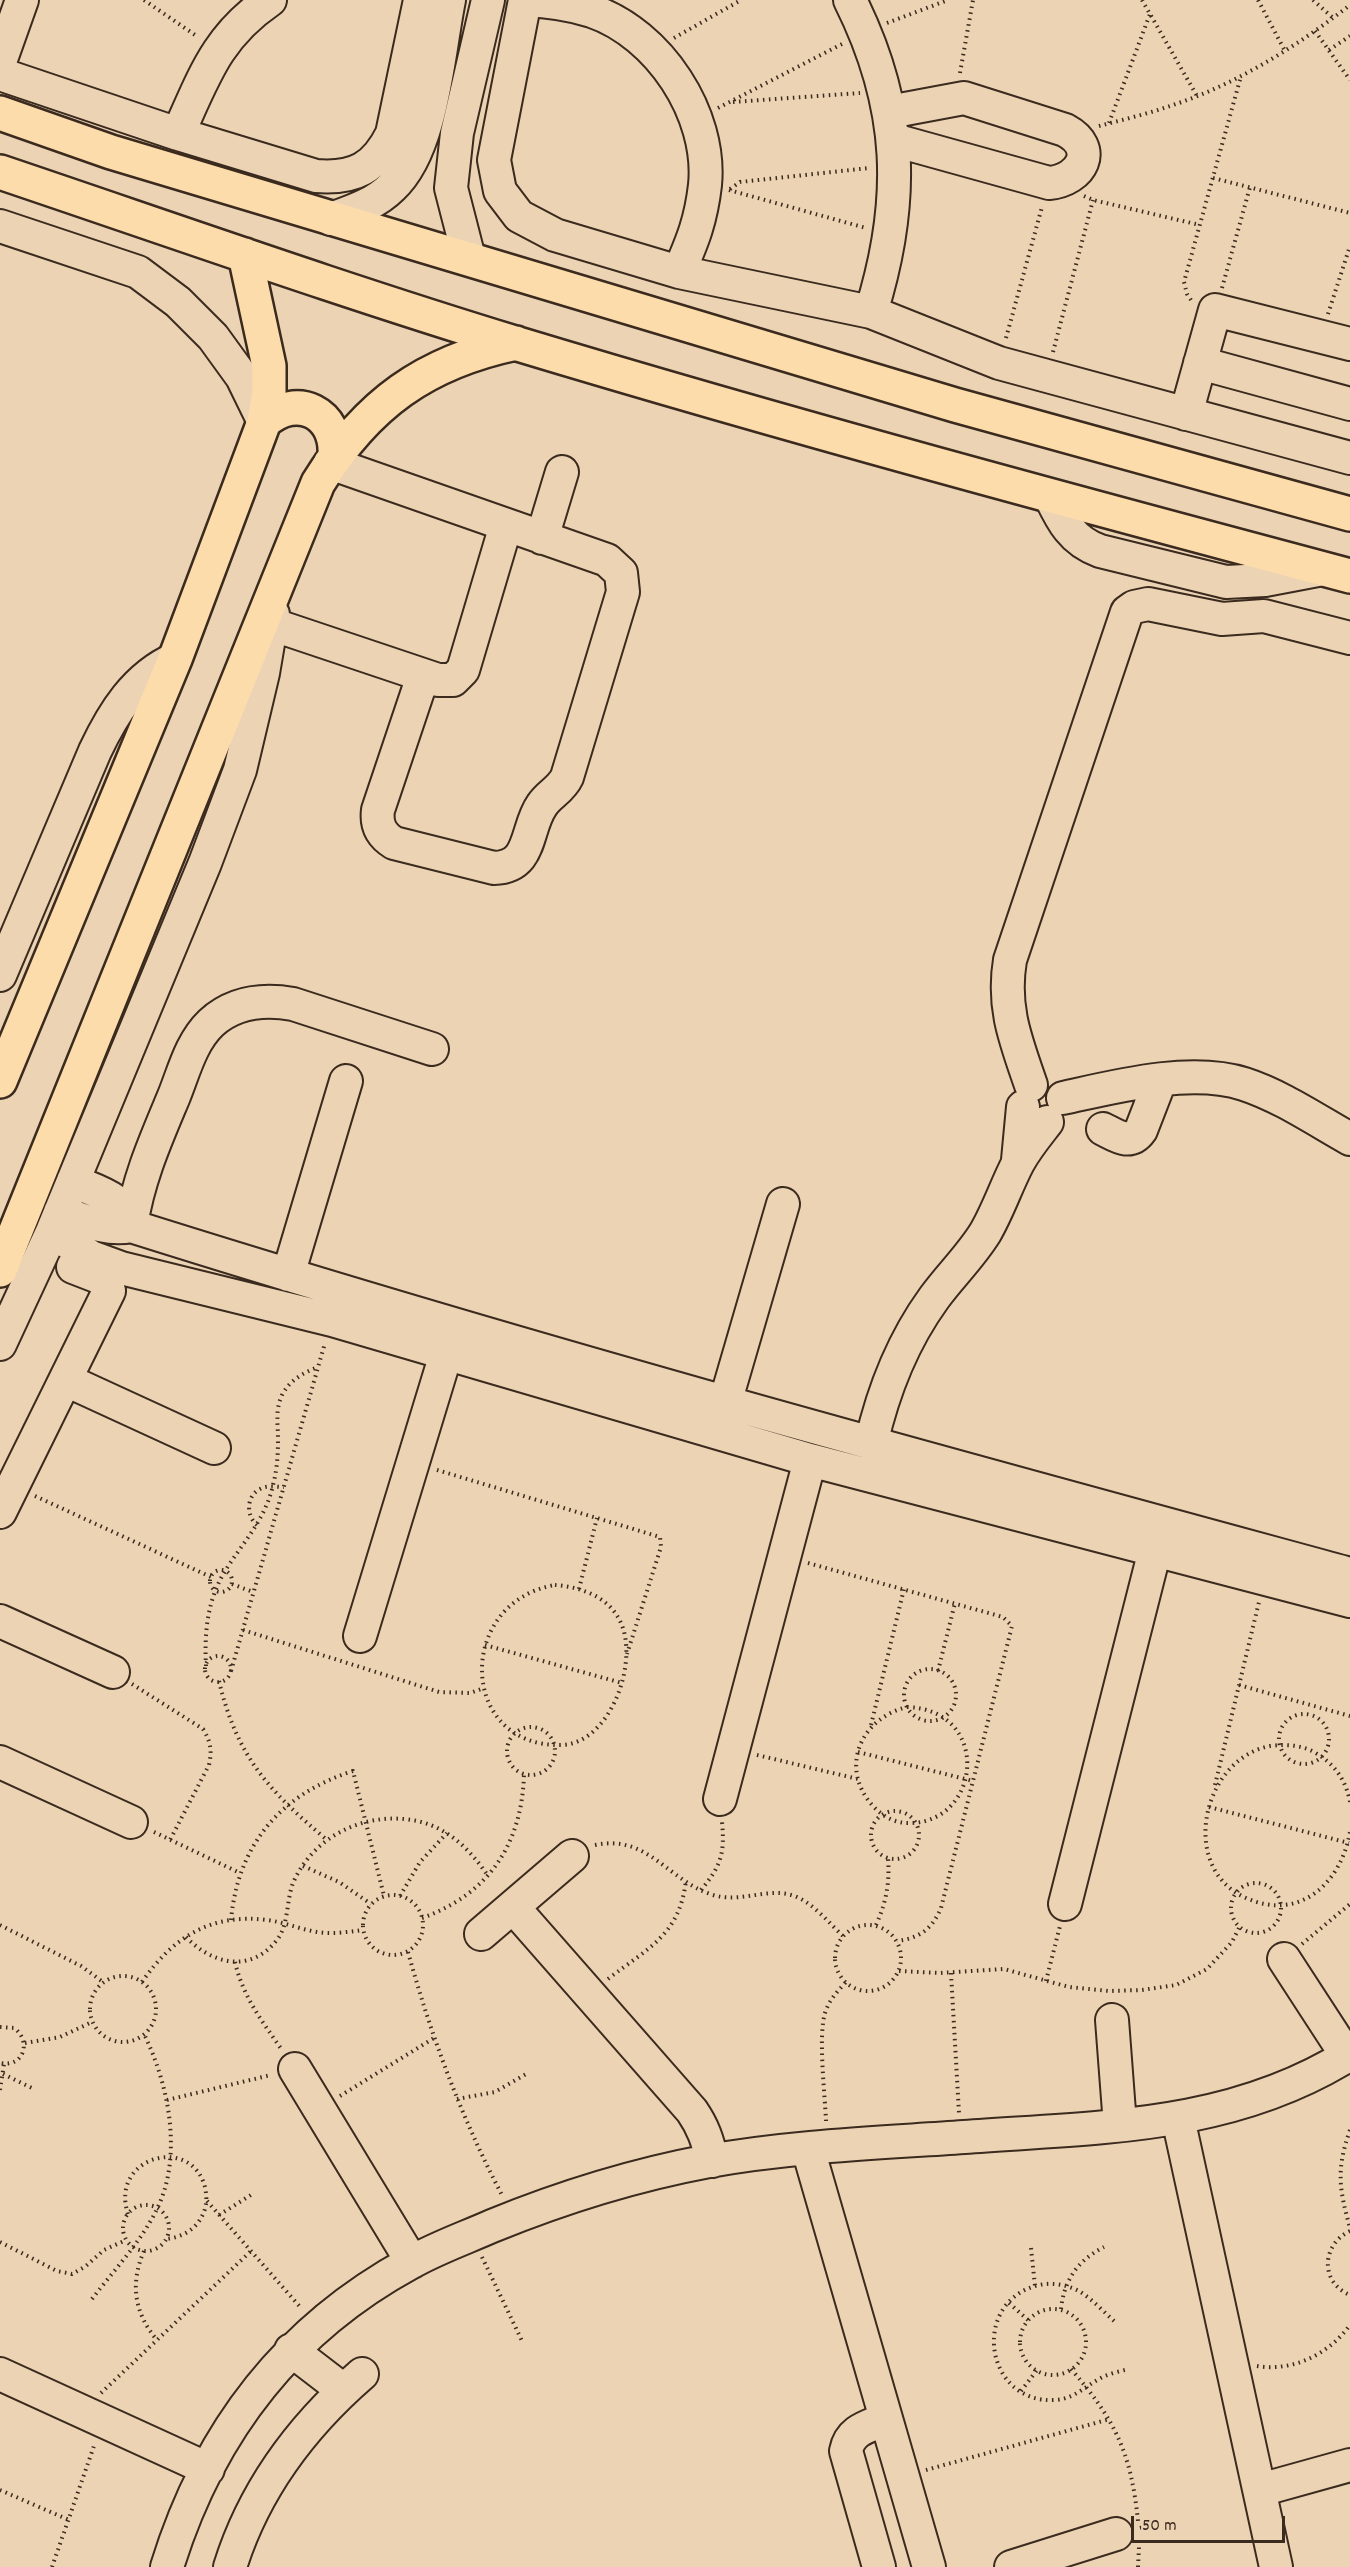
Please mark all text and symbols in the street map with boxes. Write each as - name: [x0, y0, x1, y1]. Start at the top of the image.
- scale bar: [1134, 2504, 1288, 2542]
- text: 50 m: [1142, 2514, 1177, 2539]

